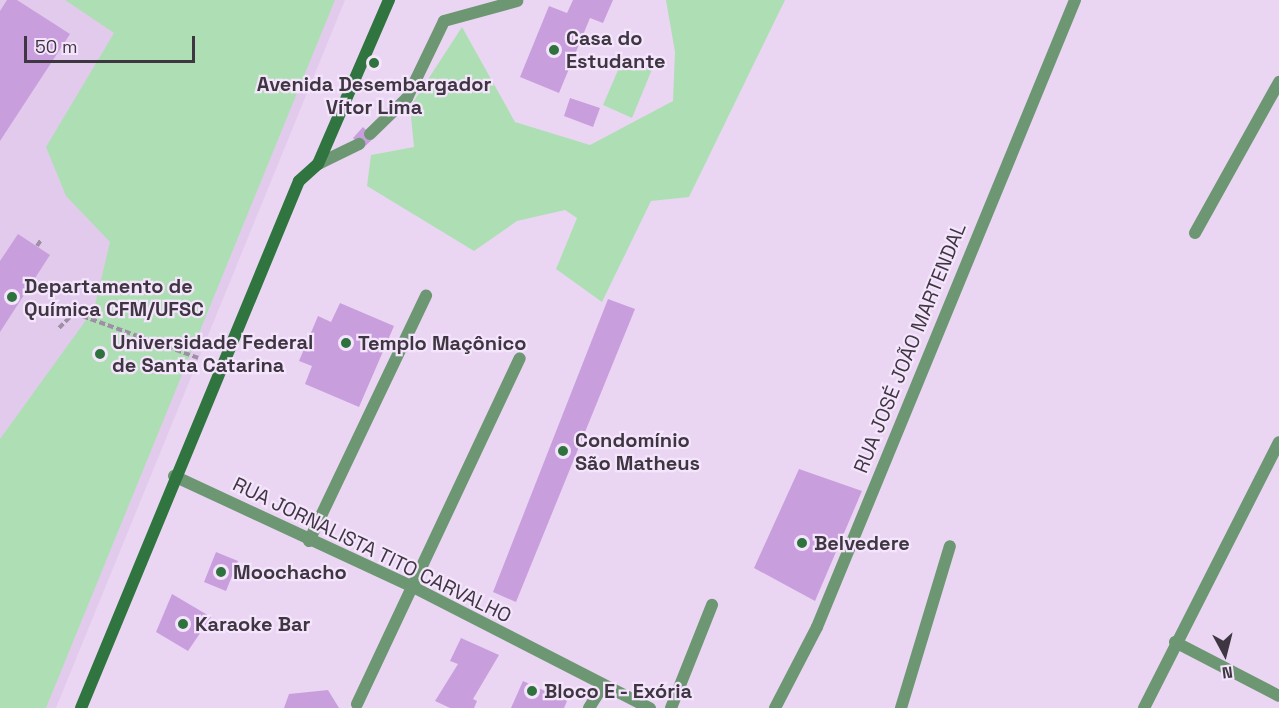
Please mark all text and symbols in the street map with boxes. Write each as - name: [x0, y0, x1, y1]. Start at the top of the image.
- scale bar: [27, 24, 198, 62]
- place label: Casa do Estudante: [566, 27, 665, 74]
- text: 50 m: [35, 35, 77, 58]
- marker: Casa do Estudante: [547, 43, 561, 57]
- marker: Avenida Desembargador Vítor Lima: [367, 56, 381, 70]
- place label: Avenida Desembargador Vítor Lima: [257, 72, 491, 119]
- street label: RUA JOSÉ JOÃO MARTENDAL: [849, 219, 971, 477]
- place label: Departamento de Química CFM/UFSC: [24, 274, 204, 321]
- marker: Departamento de Química CFM/UFSC: [5, 290, 19, 304]
- place label: Universidade Federal de Santa Catarina: [112, 330, 313, 377]
- place label: Templo Maçônico: [358, 331, 526, 355]
- marker: Templo Maçônico: [339, 336, 353, 350]
- marker: Universidade Federal de Santa Catarina: [93, 347, 107, 361]
- place label: Condomínio São Matheus: [575, 428, 700, 475]
- marker: Condomínio São Matheus: [556, 444, 570, 458]
- street label: RUA JORNALISTA TITO CARVALHO: [228, 472, 516, 628]
- place label: Belvedere: [814, 531, 910, 555]
- marker: Belvedere: [795, 536, 809, 550]
- place label: Moochacho: [233, 560, 347, 584]
- marker: Moochacho: [214, 565, 228, 579]
- place label: Karaoke Bar: [195, 612, 310, 636]
- marker: Karaoke Bar: [176, 617, 190, 631]
- north arrow: [1195, 624, 1255, 684]
- text: N: [1221, 661, 1234, 683]
- place label: Bloco E - Exória: [544, 679, 693, 703]
- marker: Bloco E - Exória: [525, 684, 539, 698]

